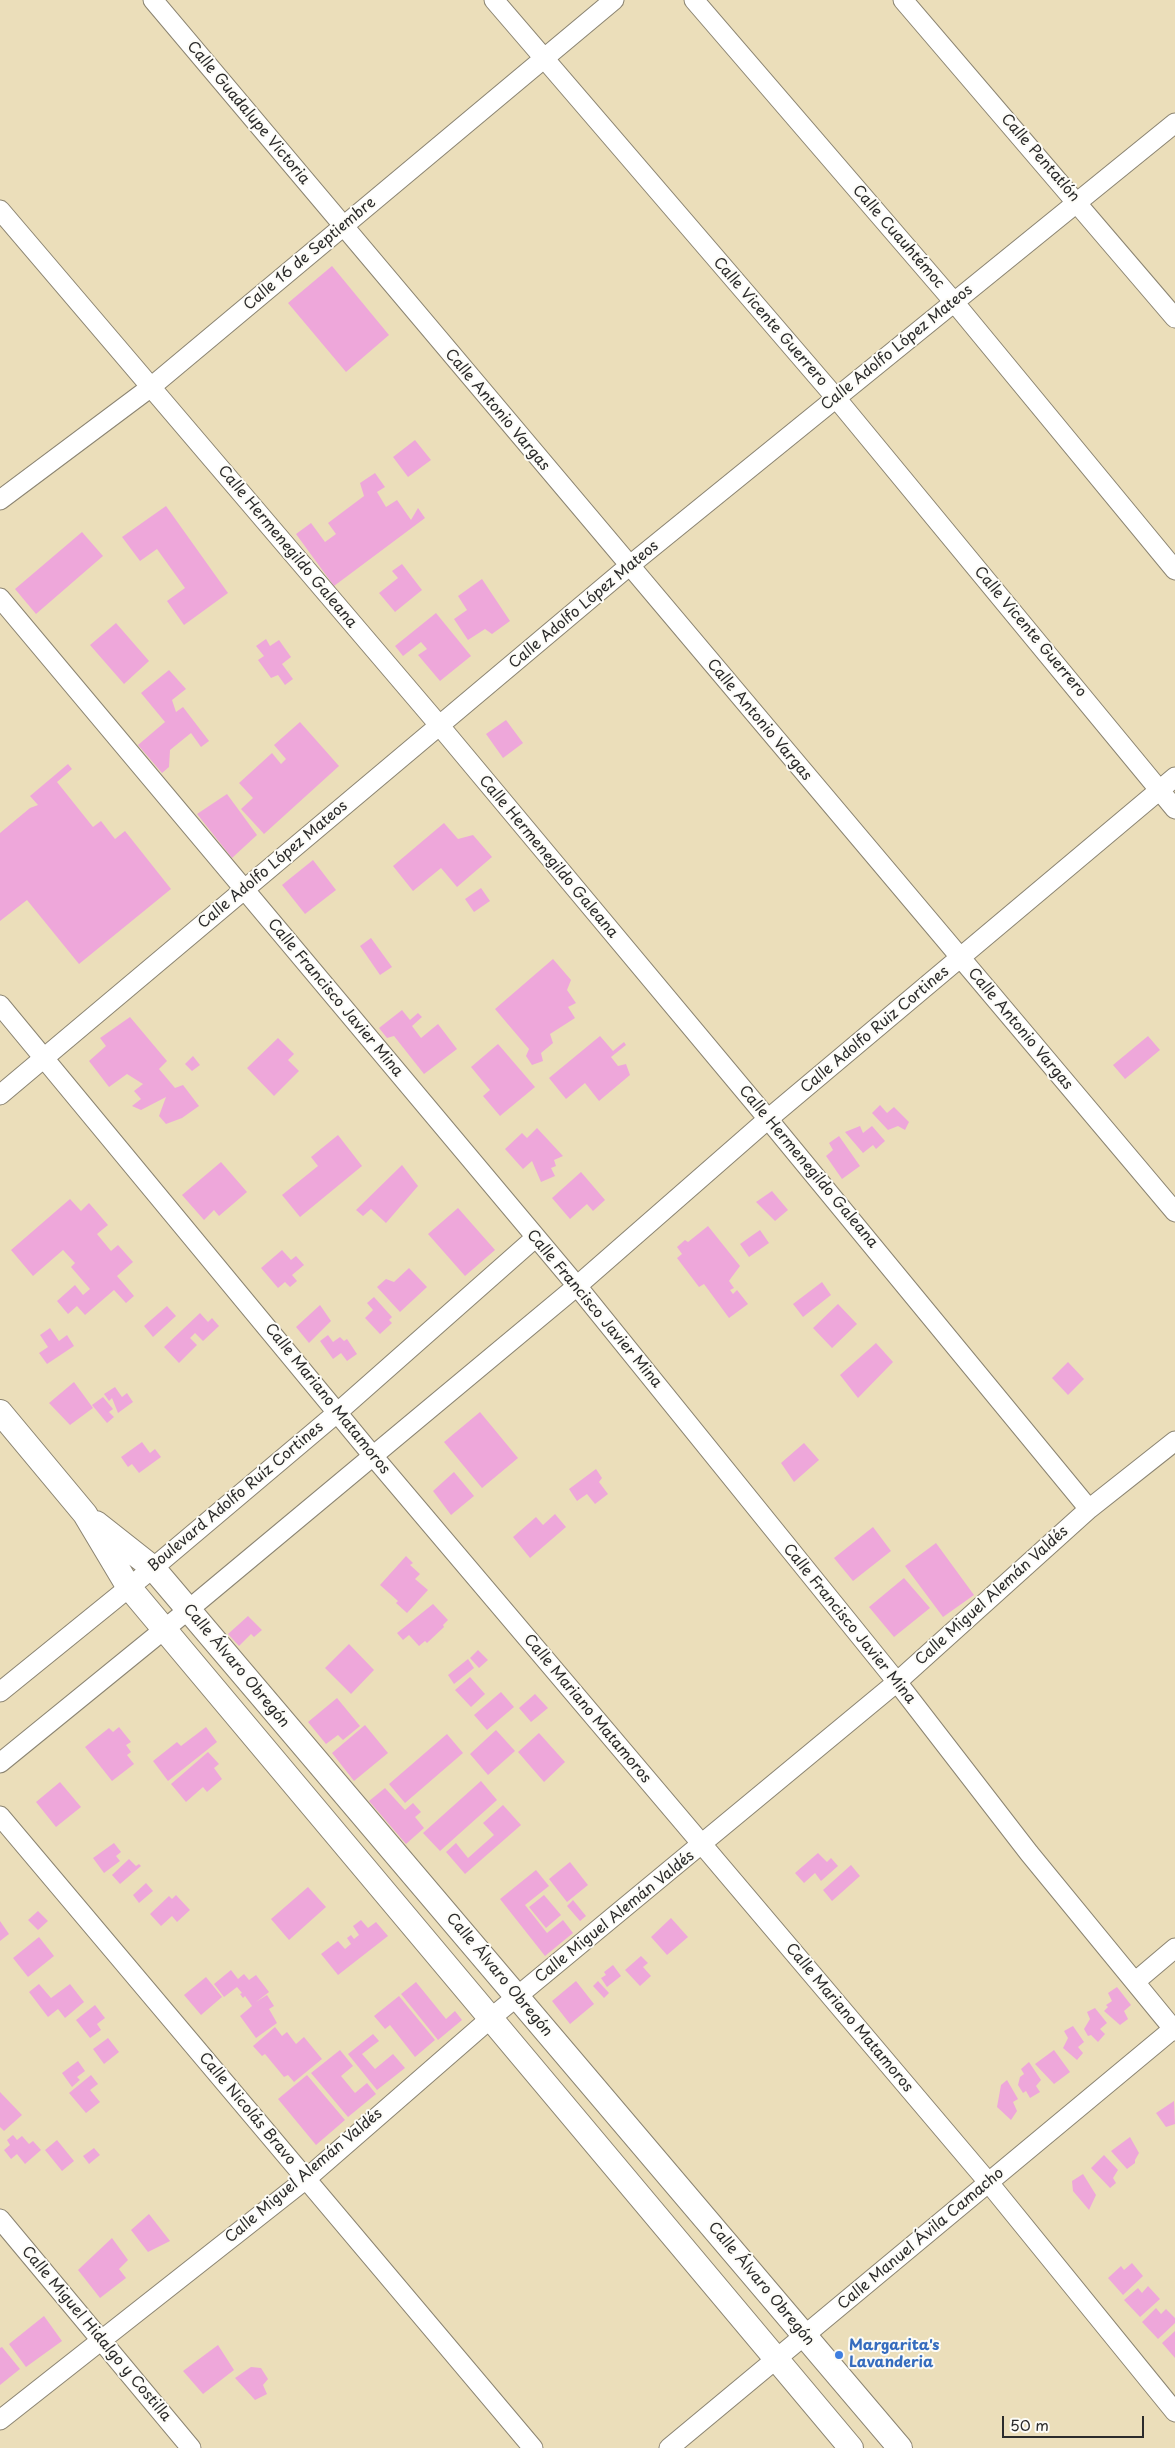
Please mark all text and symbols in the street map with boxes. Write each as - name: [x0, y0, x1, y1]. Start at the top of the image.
- street label: Calle Guadalupe Victoria: [183, 38, 313, 188]
- street label: Calle Pentatlón: [997, 110, 1083, 206]
- street label: Calle Cuauhtémoc: [848, 182, 948, 292]
- street label: Calle 16 de Septiembre: [240, 194, 380, 314]
- street label: Calle Vicente Guerrero: [709, 254, 831, 390]
- street label: Calle Adolfo López Mateos: [818, 281, 976, 415]
- street label: Calle Antonio Vargas: [441, 345, 553, 475]
- street label: Calle Hermenegildo Galeana: [214, 462, 360, 632]
- street label: Calle Adolfo López Mateos: [506, 537, 662, 673]
- street label: Calle Vicente Guerrero: [970, 563, 1090, 701]
- street label: Calle Antonio Vargas: [703, 655, 815, 785]
- street label: Calle Hermenegildo Galeana: [475, 772, 621, 942]
- street label: Calle Adolfo López Mateos: [195, 797, 351, 933]
- street label: Calle Francisco Javier Mina: [264, 915, 406, 1081]
- street label: Calle Adolfo Ruiz Cortines: [797, 963, 953, 1097]
- street label: Calle Antonio Vargas: [964, 964, 1076, 1094]
- street label: Calle Hermenegildo Galeana: [735, 1082, 881, 1252]
- street label: Calle Francisco Javier Mina: [523, 1226, 665, 1392]
- street label: Calle Mariano Matamoros: [261, 1320, 393, 1478]
- street label: Boulevard Adolfo Ruíz Cortines: [145, 1418, 327, 1576]
- street label: Calle Miguel Alemán Valdés: [912, 1523, 1072, 1669]
- street label: Calle Francisco Javier Mina: [779, 1540, 919, 1708]
- street label: Calle Álvaro Obregón: [179, 1601, 293, 1731]
- street label: Calle Mariano Matamoros: [519, 1631, 655, 1787]
- street label: Calle Miguel Alemán Valdés: [532, 1847, 698, 1987]
- street label: Calle Álvaro Obregón: [442, 1910, 556, 2040]
- street label: Calle Mariano Matamoros: [781, 1940, 917, 2096]
- street label: Calle Nicolás Bravo: [195, 2049, 299, 2169]
- street label: Calle Miguel Alemán Valdés: [222, 2105, 386, 2247]
- street label: Calle Manuel Ávila Camacho: [834, 2164, 1008, 2314]
- street label: Calle Álvaro Obregón: [704, 2219, 818, 2349]
- street label: Calle Miguel Hidalgo y Costilla: [17, 2243, 175, 2425]
- place label: Margarita's Lavanderia: [849, 2337, 940, 2372]
- marker: Margarita's Lavanderia: [833, 2349, 845, 2361]
- scale bar: [1005, 2406, 1148, 2438]
- text: 50 m: [1010, 2413, 1049, 2436]

